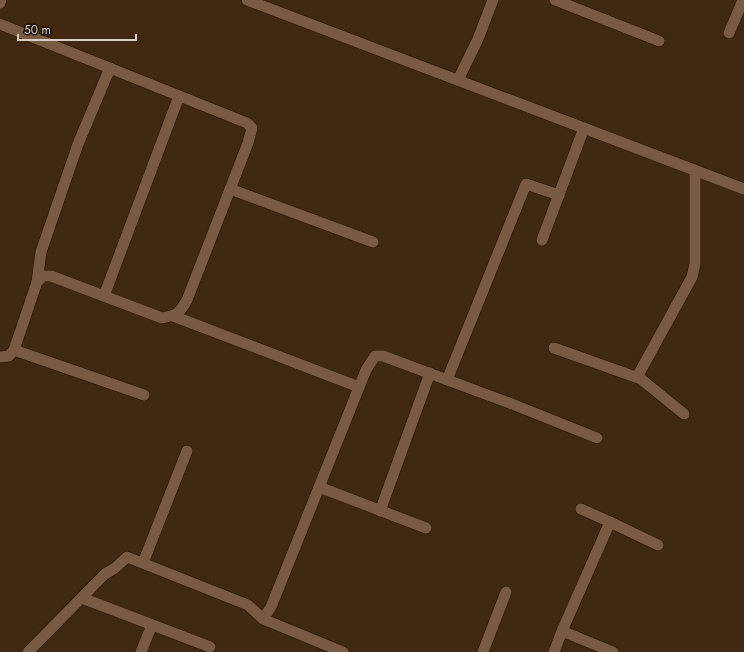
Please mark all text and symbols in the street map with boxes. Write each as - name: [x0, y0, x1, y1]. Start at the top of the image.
- scale bar: [18, 16, 136, 42]
- text: 50 m: [24, 21, 51, 39]

